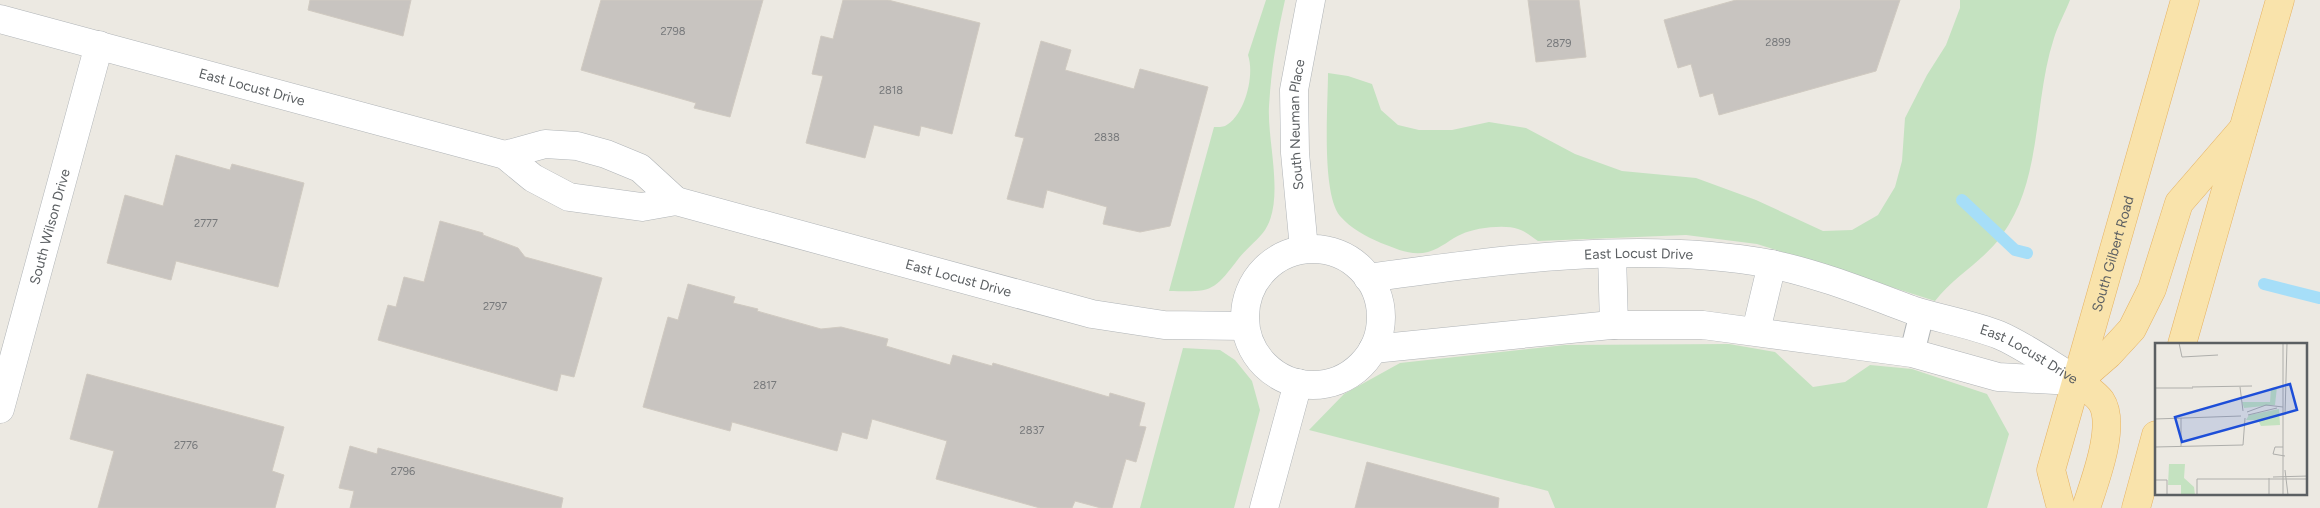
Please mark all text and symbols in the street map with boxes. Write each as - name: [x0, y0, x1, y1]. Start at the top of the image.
- house number: 2798: [660, 25, 686, 38]
- house number: 2899: [1765, 36, 1791, 49]
- house number: 2879: [1546, 37, 1572, 50]
- street label: South Neuman Place: [1286, 57, 1309, 191]
- street label: East Locust Drive: [197, 65, 307, 110]
- house number: 2818: [879, 84, 903, 97]
- house number: 2838: [1094, 131, 1120, 144]
- street label: South Wilson Drive: [26, 167, 74, 287]
- street label: South Gilbert Road: [2089, 194, 2138, 314]
- house number: 2777: [194, 217, 218, 230]
- street label: East Locust Drive: [1584, 245, 1694, 264]
- street label: East Locust Drive: [904, 256, 1014, 301]
- house number: 2797: [483, 300, 507, 313]
- street label: East Locust Drive: [1978, 321, 2081, 388]
- inset map: [2155, 343, 2308, 496]
- house number: 2817: [753, 379, 777, 392]
- house number: 2837: [1020, 424, 1044, 437]
- house number: 2776: [174, 439, 198, 452]
- house number: 2796: [391, 465, 415, 478]

